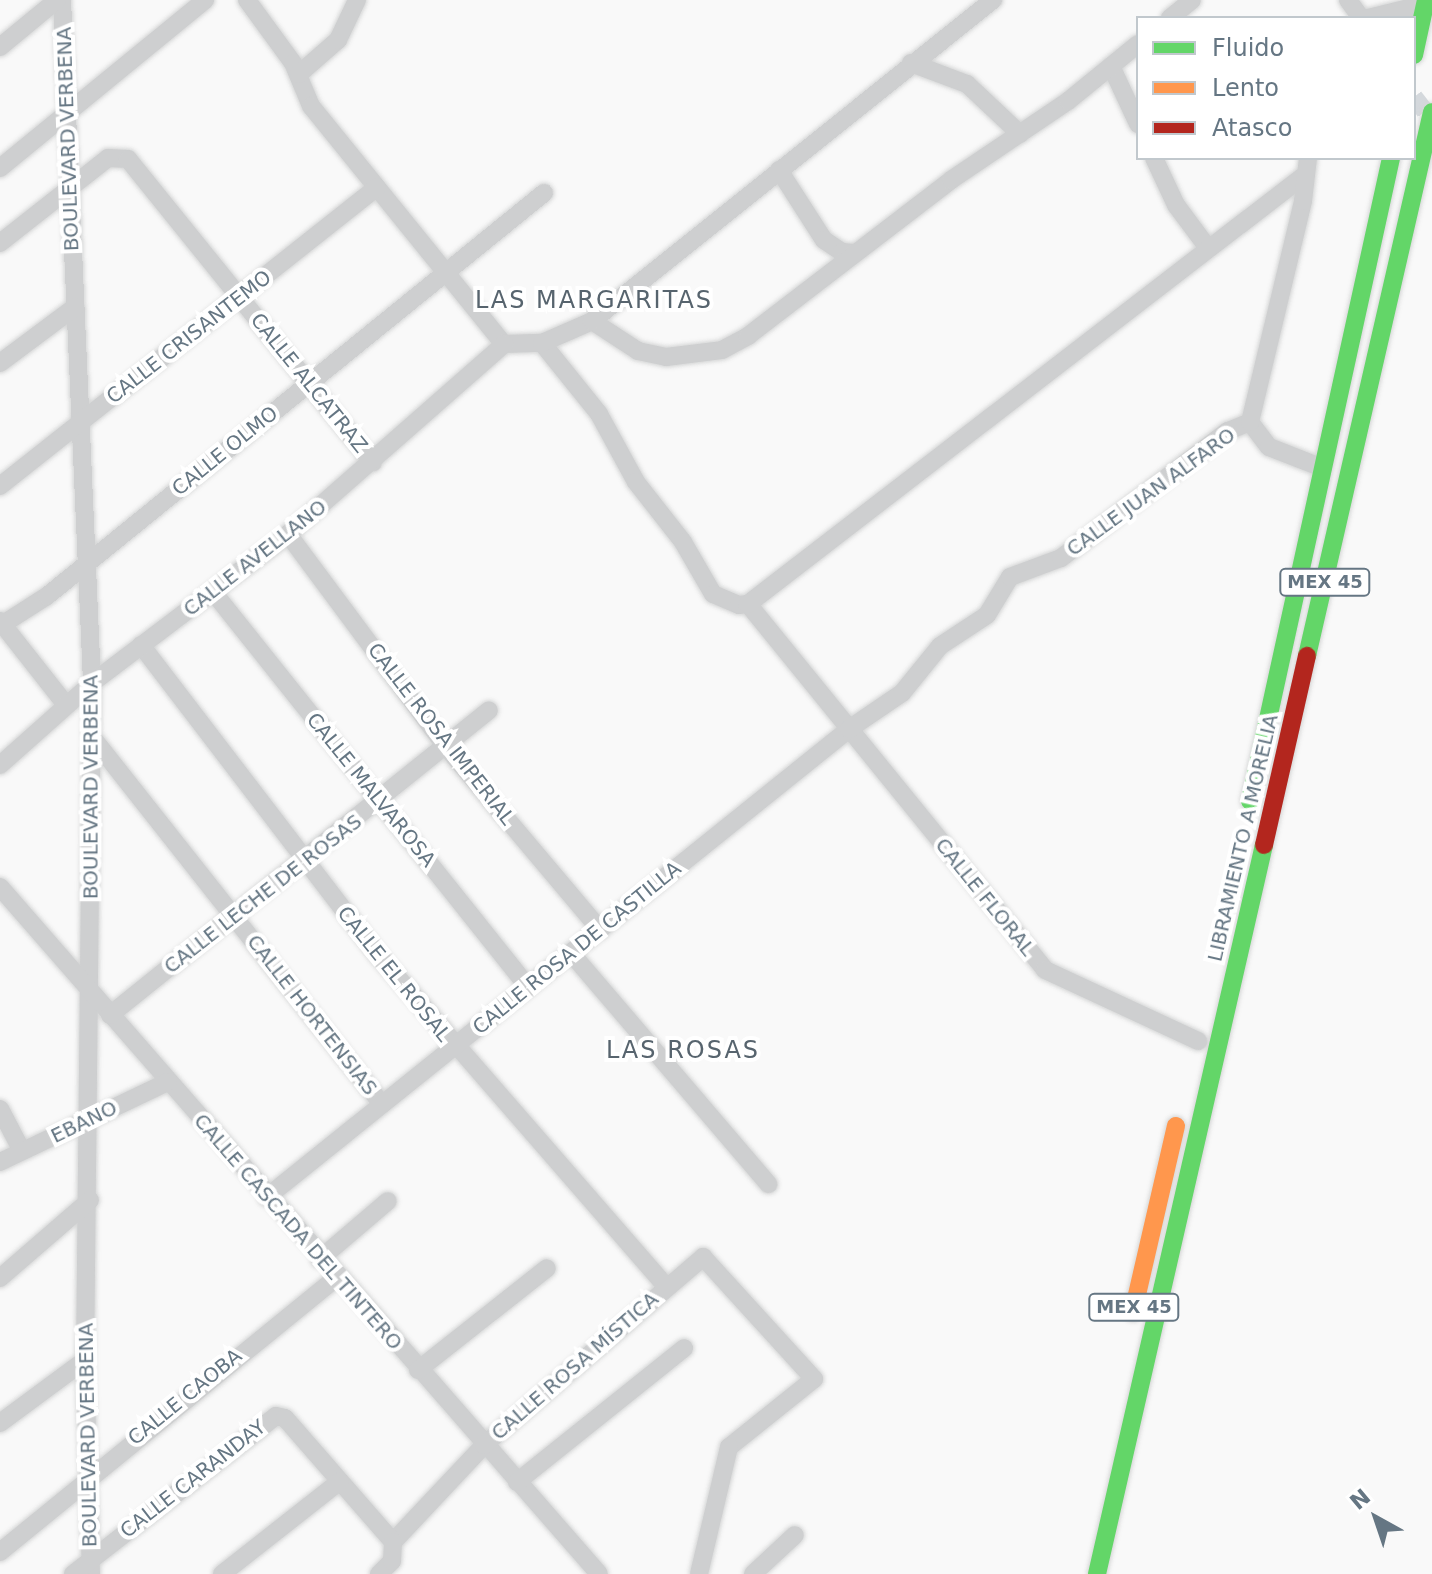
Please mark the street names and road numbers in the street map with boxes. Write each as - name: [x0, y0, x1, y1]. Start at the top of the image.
- street label: BOULEVARD VERBENA: [52, 26, 84, 252]
- street label: CALLE CRISANTEMO: [102, 265, 276, 409]
- street label: CALLE ALCATRAZ: [245, 308, 373, 458]
- street label: CALLE OLMO: [167, 401, 283, 501]
- street label: CALLE JUAN ALFARO: [1062, 423, 1240, 561]
- street label: CALLE AVELLANO: [179, 495, 331, 621]
- road number: MEX 45: [1279, 568, 1371, 596]
- street label: CALLE ROSA IMPERIAL: [363, 638, 519, 830]
- street label: BOULEVARD VERBENA: [79, 675, 103, 899]
- street label: CALLE MALVAROSA: [301, 708, 441, 872]
- street label: LIBRAMIENTO A MORELIA: [1203, 712, 1283, 964]
- street label: CALLE LECHE DE ROSAS: [159, 809, 367, 979]
- street label: CALLE FLORAL: [930, 833, 1040, 961]
- street label: CALLE ROSA DE CASTILLA: [468, 857, 686, 1039]
- street label: CALLE EL ROSAL: [332, 902, 456, 1046]
- street label: CALLE HORTENSIAS: [242, 930, 382, 1100]
- street label: EBANO: [47, 1096, 121, 1148]
- street label: CALLE CASCADA DEL TINTERO: [189, 1109, 407, 1355]
- street label: CALLE ROSA MÍSTICA: [487, 1287, 663, 1445]
- road number: MEX 45: [1088, 1293, 1180, 1321]
- street label: BOULEVARD VERBENA: [74, 1323, 102, 1547]
- street label: CALLE CAOBA: [123, 1344, 247, 1450]
- street label: CALLE CARANDAY: [116, 1415, 270, 1543]

